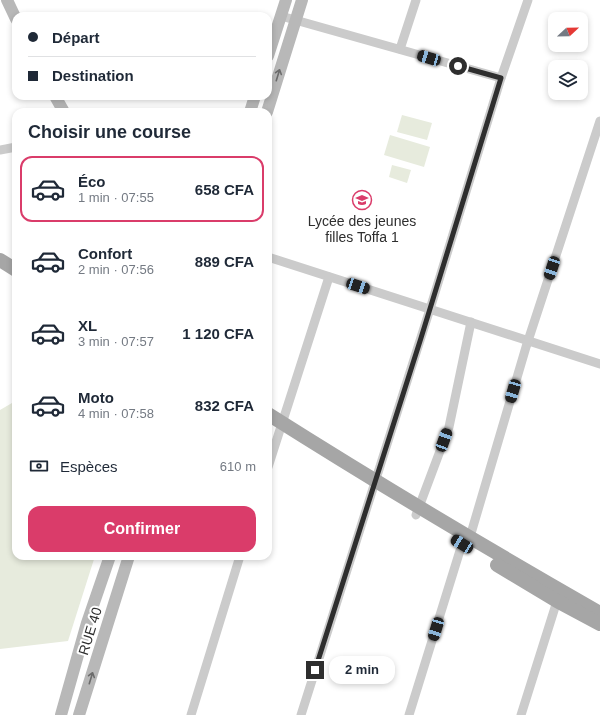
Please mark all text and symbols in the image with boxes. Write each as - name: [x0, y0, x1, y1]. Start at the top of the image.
- north arrow: [548, 12, 588, 52]
- map controls: [548, 12, 588, 100]
- text: Départ: [52, 29, 100, 46]
- car: [416, 49, 442, 67]
- route start: [449, 57, 467, 75]
- button: layers: [548, 60, 588, 100]
- text: Destination: [52, 67, 134, 84]
- one-way arrow: [275, 69, 283, 81]
- text: Choisir une course: [28, 122, 191, 142]
- icon: car: [30, 171, 66, 207]
- text: Éco: [78, 173, 106, 190]
- text: 658 CFA: [195, 181, 254, 198]
- school or university icon: Lycée des jeunes filles Toffa 1: [351, 189, 373, 211]
- text: 1 min · 07:55: [78, 190, 154, 205]
- place label: Lycée des jeunes filles Toffa 1: [308, 213, 416, 245]
- icon: car: [30, 243, 66, 279]
- text: Confort: [78, 245, 132, 262]
- text: 889 CFA: [195, 253, 254, 270]
- car: [543, 255, 561, 281]
- text: 2 min · 07:56: [78, 262, 154, 277]
- car: [345, 277, 371, 295]
- icon: car: [30, 315, 66, 351]
- text: XL: [78, 317, 97, 334]
- text: 1 120 CFA: [182, 325, 254, 342]
- text: 3 min · 07:57: [78, 334, 154, 349]
- car: [504, 378, 522, 404]
- icon: car: [30, 387, 66, 423]
- text: Moto: [78, 389, 114, 406]
- text: 832 CFA: [195, 397, 254, 414]
- text: 4 min · 07:58: [78, 406, 154, 421]
- car: [434, 427, 454, 453]
- icon: cash: [28, 455, 50, 477]
- text: Espèces: [60, 458, 118, 475]
- text: 610 m: [220, 459, 256, 474]
- button: Confirmer: [28, 506, 256, 552]
- car: [449, 533, 475, 555]
- street label: RUE 40: [75, 605, 105, 657]
- car: [427, 616, 445, 642]
- callout: 2 min: [329, 656, 395, 684]
- route end: [306, 661, 324, 679]
- text: 2 min: [345, 662, 379, 677]
- one-way arrow: [88, 671, 95, 684]

